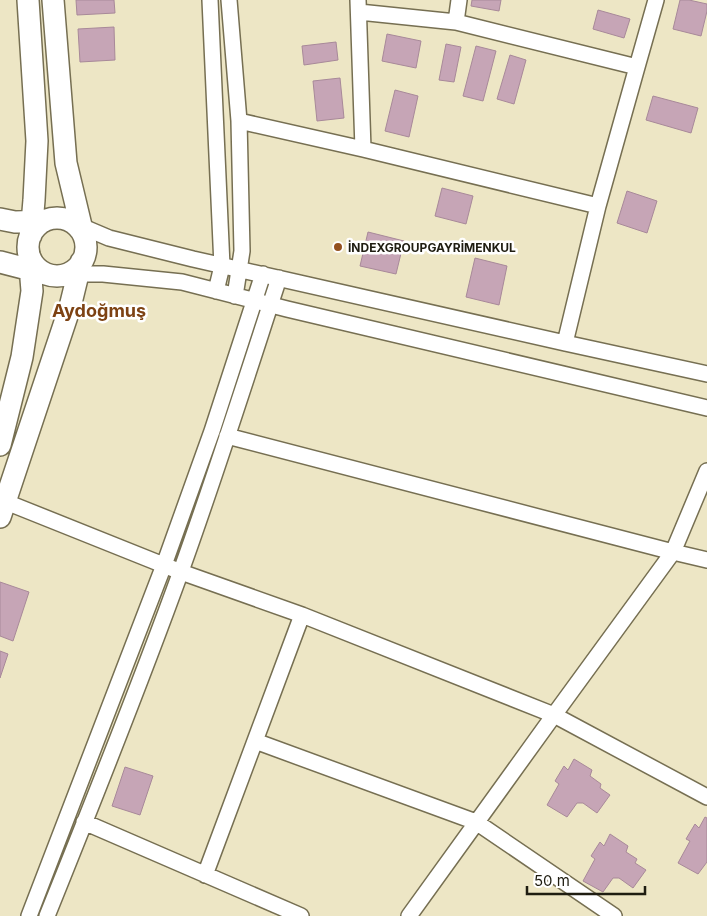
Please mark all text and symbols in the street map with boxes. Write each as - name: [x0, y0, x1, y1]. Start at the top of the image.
- place label: İNDEXGROUPGAYRİMENKUL: [348, 240, 516, 255]
- marker: İNDEXGROUPGAYRİMENKUL: [332, 241, 344, 253]
- district label: Aydoğmuş: [52, 300, 146, 321]
- scale bar: [527, 864, 644, 896]
- text: 50 m: [534, 871, 570, 890]

